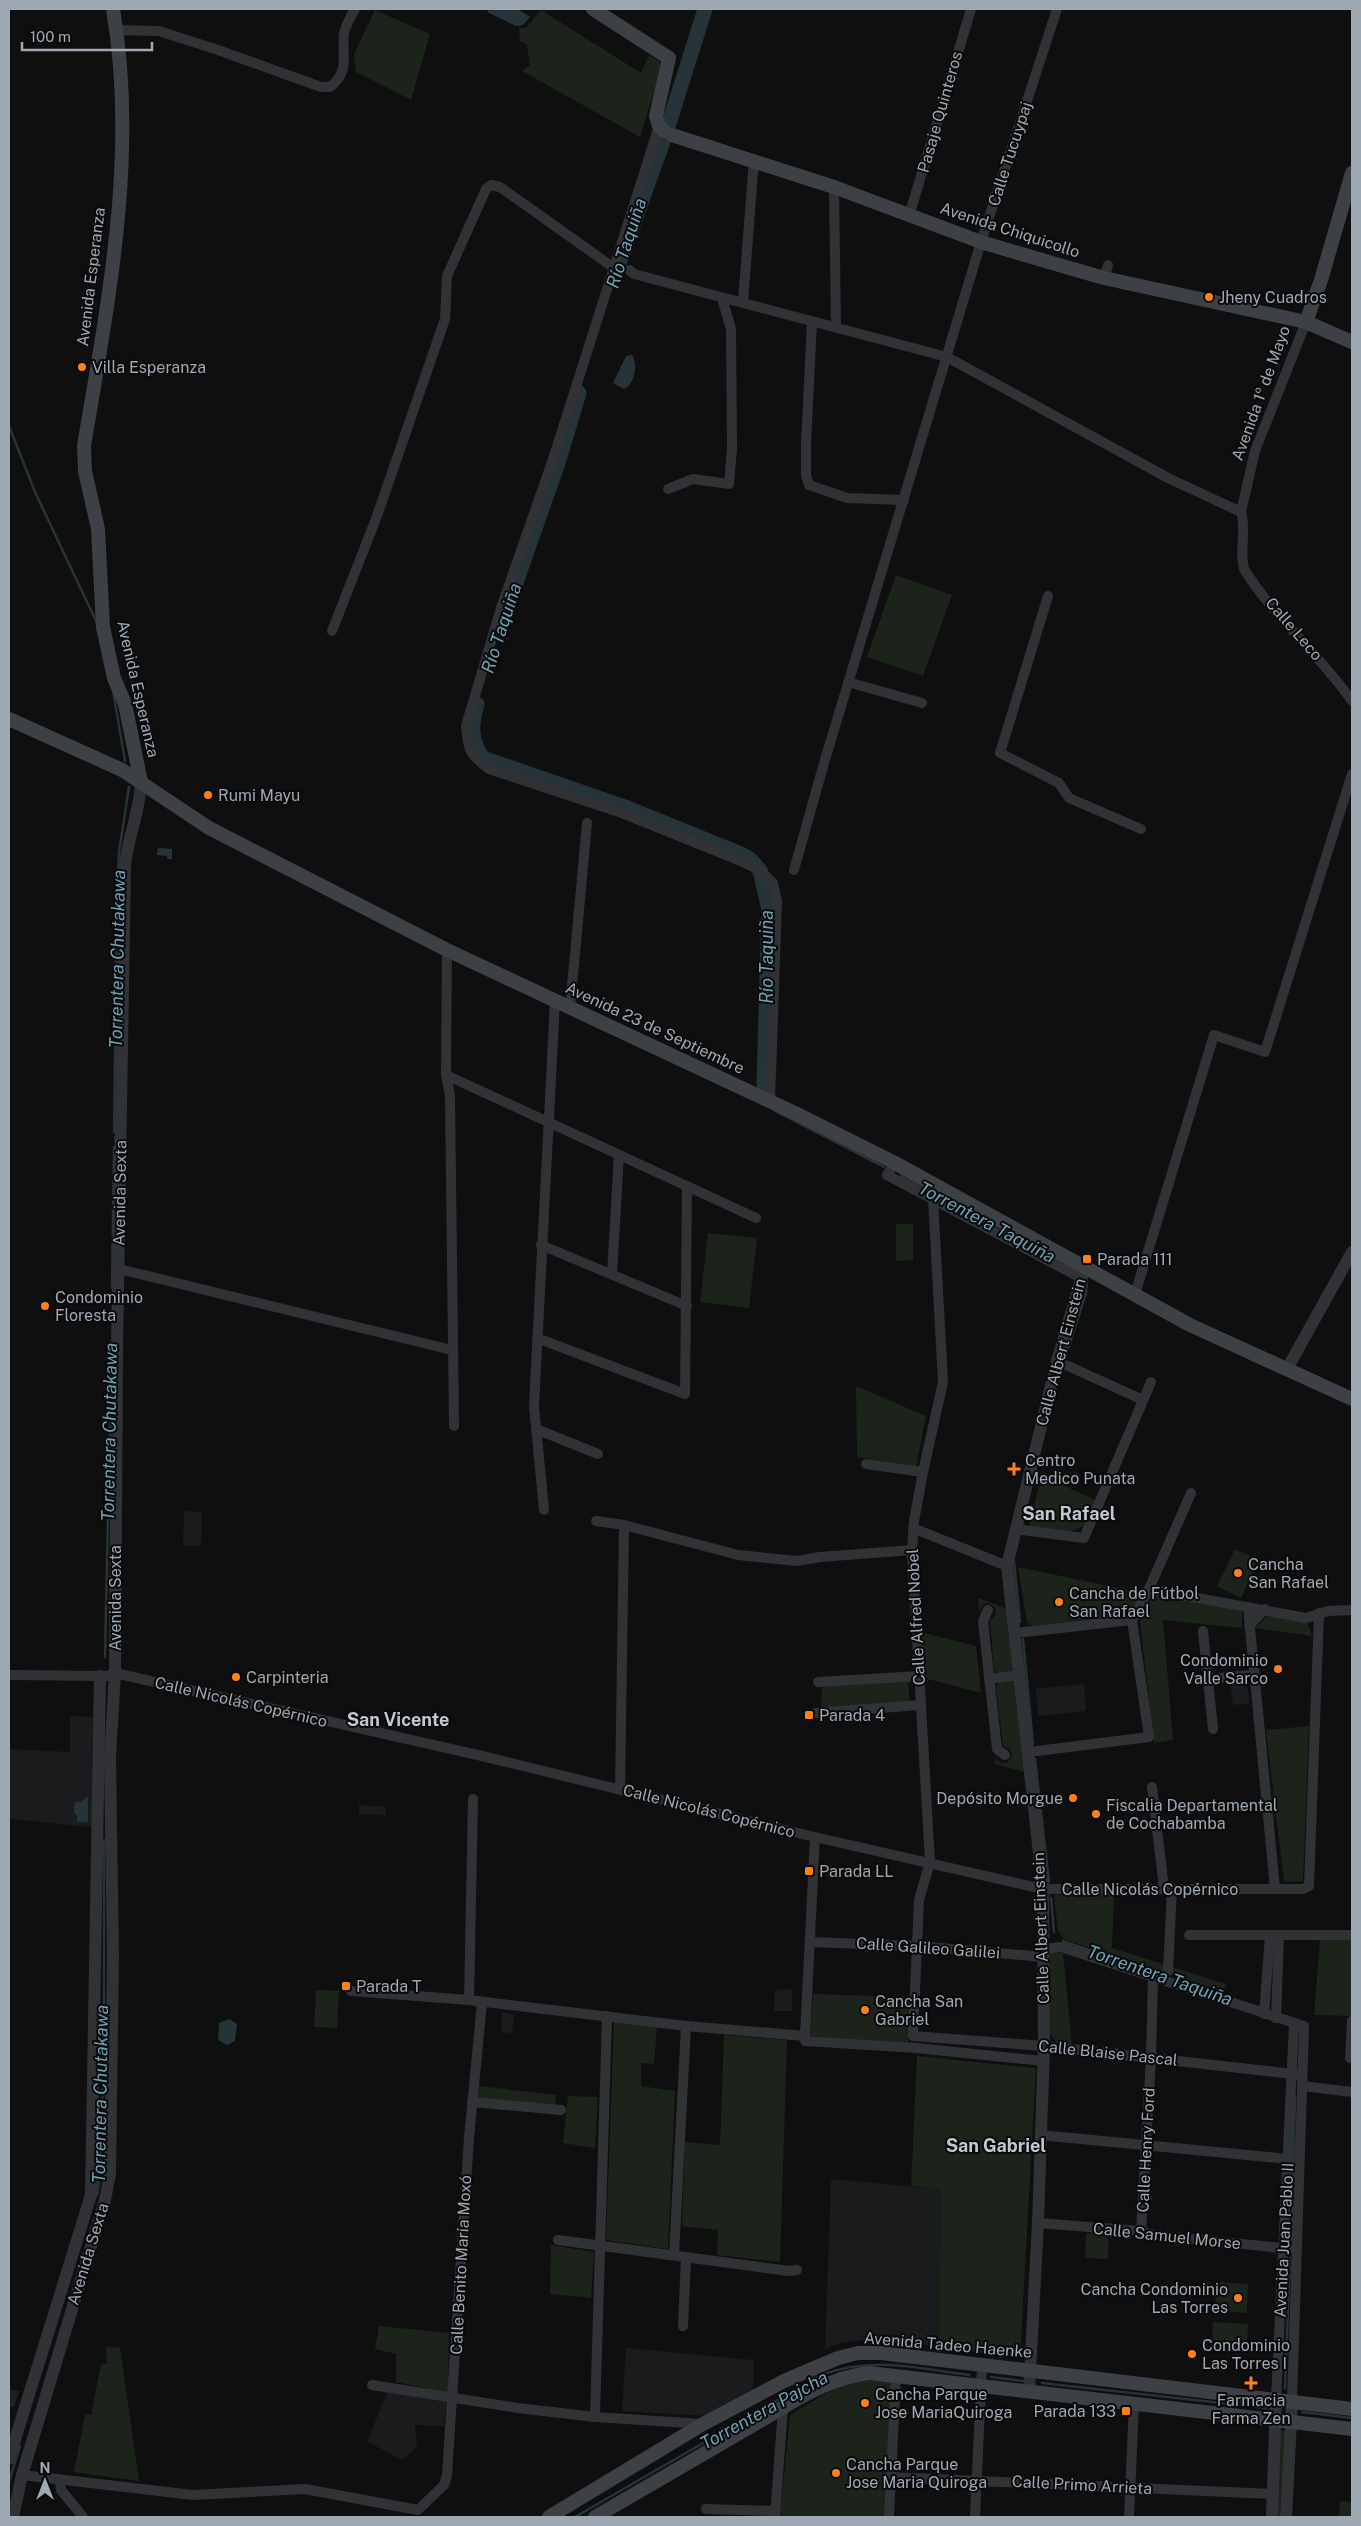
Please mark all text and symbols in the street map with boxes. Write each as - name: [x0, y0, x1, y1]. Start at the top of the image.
- scale bar: [22, 20, 152, 52]
- text: 100 m: [30, 28, 71, 45]
- street label: Pasaje Quinteros: [914, 49, 966, 175]
- street label: Calle Tucuypaj: [984, 99, 1036, 209]
- water label: Río Taquiña: [602, 195, 650, 291]
- street label: Avenida Chiquicollo: [938, 198, 1082, 262]
- street label: Avenida Esperanza: [73, 206, 109, 348]
- place label: Jheny Cuadros: [1219, 288, 1327, 307]
- marker: Jheny Cuadros: [1203, 291, 1215, 303]
- street label: Avenida 1º de Mayo: [1228, 323, 1294, 463]
- place label: Villa Esperanza: [92, 358, 206, 377]
- marker: Villa Esperanza: [76, 361, 88, 373]
- water label: Río Taquiña: [477, 580, 525, 676]
- street label: Calle Leco: [1261, 594, 1327, 664]
- street label: Avenida Esperanza: [113, 619, 163, 759]
- place label: Rumi Mayu: [218, 786, 300, 805]
- marker: Rumi Mayu: [202, 789, 214, 801]
- water label: Torrentera Chutakawa: [105, 870, 129, 1048]
- water label: Río Taquiña: [756, 910, 777, 1004]
- street label: Avenida 23 de Septiembre: [562, 978, 748, 1078]
- street label: Avenida Sexta: [110, 1140, 130, 1246]
- water label: Torrentera Taquiña: [915, 1177, 1059, 1267]
- place label: Parada 111: [1097, 1250, 1173, 1269]
- marker: Parada 111: [1081, 1253, 1093, 1265]
- street label: Calle Albert Einstein: [1032, 1276, 1090, 1428]
- place label: Condominio Floresta: [55, 1288, 143, 1325]
- marker: Condominio Floresta: [39, 1300, 51, 1312]
- water label: Torrentera Chutakawa: [97, 1343, 121, 1521]
- place label: Centro Medico Punata: [1025, 1451, 1135, 1488]
- marker: Centro Medico Punata: [1007, 1462, 1021, 1476]
- district label: San Rafael: [1022, 1503, 1116, 1524]
- street label: Avenida Sexta: [106, 1545, 125, 1651]
- street label: Calle Alfred Nobel: [903, 1548, 929, 1686]
- place label: Cancha San Rafael: [1248, 1555, 1329, 1592]
- marker: Cancha San Rafael: [1232, 1567, 1244, 1579]
- place label: Cancha de Fútbol San Rafael: [1069, 1584, 1199, 1621]
- marker: Cancha de Fútbol San Rafael: [1053, 1596, 1065, 1608]
- place label: Condominio Valle Sarco: [1180, 1651, 1268, 1688]
- marker: Condominio Valle Sarco: [1272, 1663, 1284, 1675]
- place label: Carpinteria: [246, 1668, 329, 1687]
- marker: Carpinteria: [230, 1671, 242, 1683]
- street label: Calle Nicolás Copérnico: [153, 1673, 329, 1731]
- place label: Parada 4: [819, 1706, 885, 1725]
- district label: San Vicente: [347, 1709, 449, 1730]
- marker: Parada 4: [803, 1709, 815, 1721]
- street label: Calle Nicolás Copérnico: [621, 1780, 797, 1842]
- place label: Depósito Morgue: [936, 1789, 1063, 1808]
- marker: Depósito Morgue: [1067, 1792, 1079, 1804]
- place label: Fiscalia Departamental de Cochabamba: [1106, 1796, 1278, 1833]
- marker: Fiscalia Departamental de Cochabamba: [1090, 1808, 1102, 1820]
- street label: Calle Albert Einstein: [1029, 1852, 1053, 2004]
- place label: Parada LL: [819, 1862, 893, 1881]
- marker: Parada LL: [803, 1865, 815, 1877]
- street label: Calle Nicolás Copérnico: [1062, 1880, 1238, 1899]
- street label: Calle Galileo Galilei: [855, 1933, 1001, 1963]
- water label: Torrentera Taquiña: [1085, 1940, 1235, 2010]
- place label: Parada T: [356, 1977, 422, 1996]
- marker: Parada T: [340, 1980, 352, 1992]
- place label: Cancha San Gabriel: [875, 1992, 963, 2029]
- marker: Cancha San Gabriel: [859, 2004, 871, 2016]
- water label: Torrentera Chutakawa: [88, 2005, 112, 2183]
- street label: Calle Blaise Pascal: [1037, 2036, 1179, 2070]
- street label: Calle Henry Ford: [1133, 2087, 1159, 2213]
- district label: San Gabriel: [946, 2135, 1046, 2156]
- street label: Avenida Juan Pablo II: [1270, 2162, 1298, 2318]
- street label: Calle Benito María Moxó: [447, 2175, 475, 2355]
- street label: Avenida Sexta: [63, 2201, 113, 2307]
- street label: Calle Samuel Morse: [1092, 2219, 1242, 2253]
- place label: Cancha Condominio Las Torres: [1080, 2280, 1228, 2317]
- marker: Cancha Condominio Las Torres: [1232, 2292, 1244, 2304]
- street label: Avenida Tadeo Haenke: [863, 2328, 1033, 2362]
- place label: Condominio Las Torres I: [1202, 2336, 1290, 2373]
- marker: Condominio Las Torres I: [1186, 2348, 1198, 2360]
- water label: Torrentera Pajcha: [697, 2366, 831, 2454]
- marker: Farmacia Farma Zen: [1245, 2377, 1257, 2389]
- place label: Cancha Parque Jose MariaQuiroga: [875, 2385, 1012, 2422]
- place label: Farmacia Farma Zen: [1211, 2391, 1291, 2428]
- marker: Cancha Parque Jose MariaQuiroga: [859, 2397, 871, 2409]
- place label: Parada 133: [1033, 2402, 1116, 2421]
- marker: Parada 133: [1120, 2405, 1132, 2417]
- place label: Cancha Parque Jose Maria Quiroga: [846, 2455, 987, 2492]
- north arrow: [20, 2456, 70, 2506]
- text: N: [40, 2460, 50, 2476]
- marker: Cancha Parque Jose Maria Quiroga: [830, 2467, 842, 2479]
- street label: Calle Primo Arrieta: [1011, 2472, 1153, 2498]

